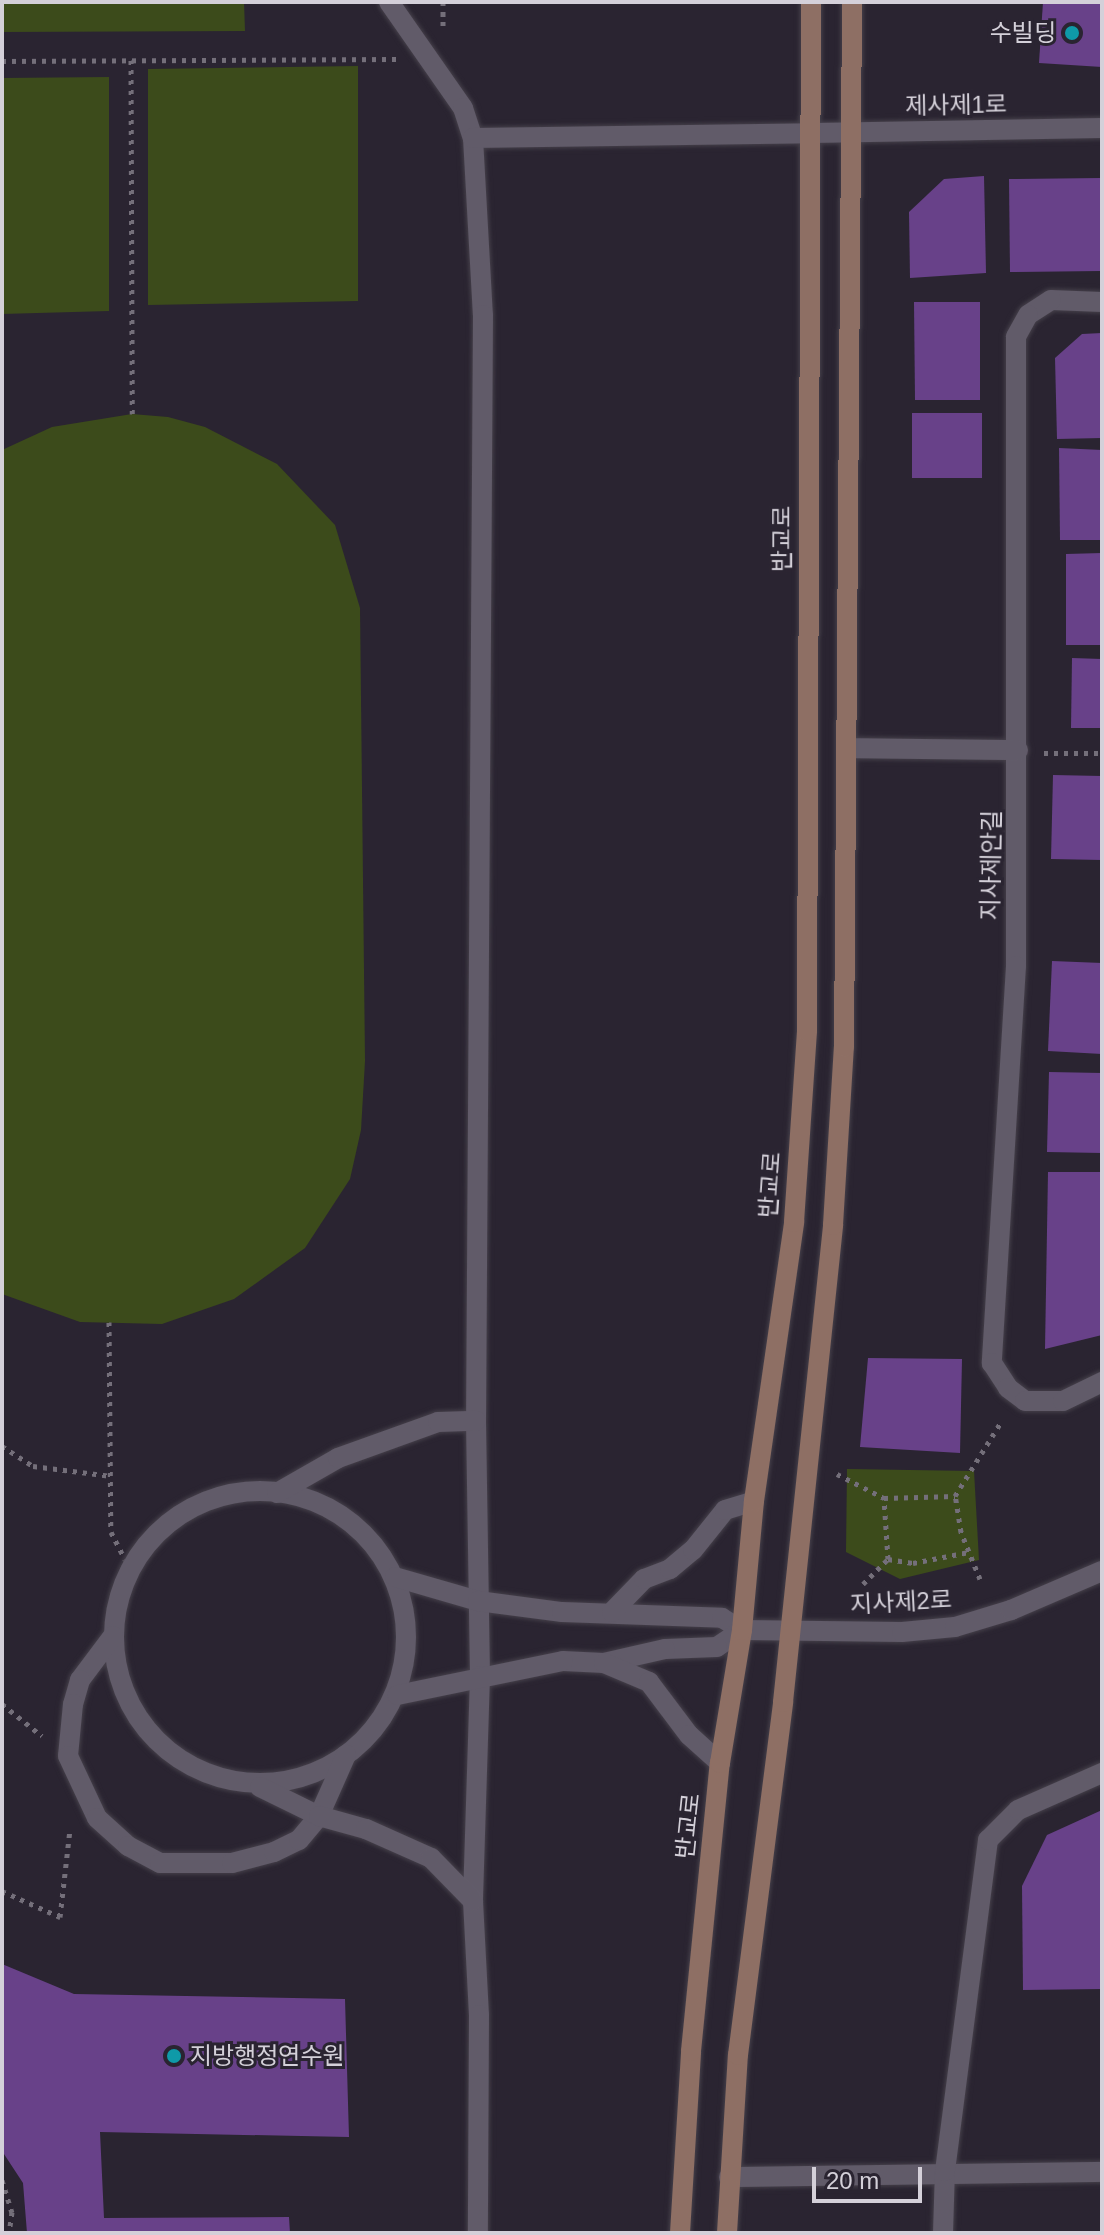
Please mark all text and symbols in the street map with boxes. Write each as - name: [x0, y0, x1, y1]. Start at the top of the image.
- place label: 수빌딩: [990, 19, 1056, 47]
- marker: 수빌딩: [1063, 24, 1081, 42]
- street label: 제사제1로: [905, 90, 1007, 120]
- street label: 반교로: [768, 506, 796, 572]
- street label: 지사제안길: [976, 810, 1006, 920]
- street label: 반교로: [753, 1151, 787, 1219]
- street label: 지사제2로: [849, 1585, 953, 1619]
- street label: 반교로: [670, 1792, 706, 1860]
- place label: 지방행정연수원: [190, 2042, 345, 2070]
- marker: 지방행정연수원: [165, 2047, 183, 2065]
- scale bar: [816, 2151, 926, 2201]
- text: 20 m: [826, 2167, 879, 2194]

